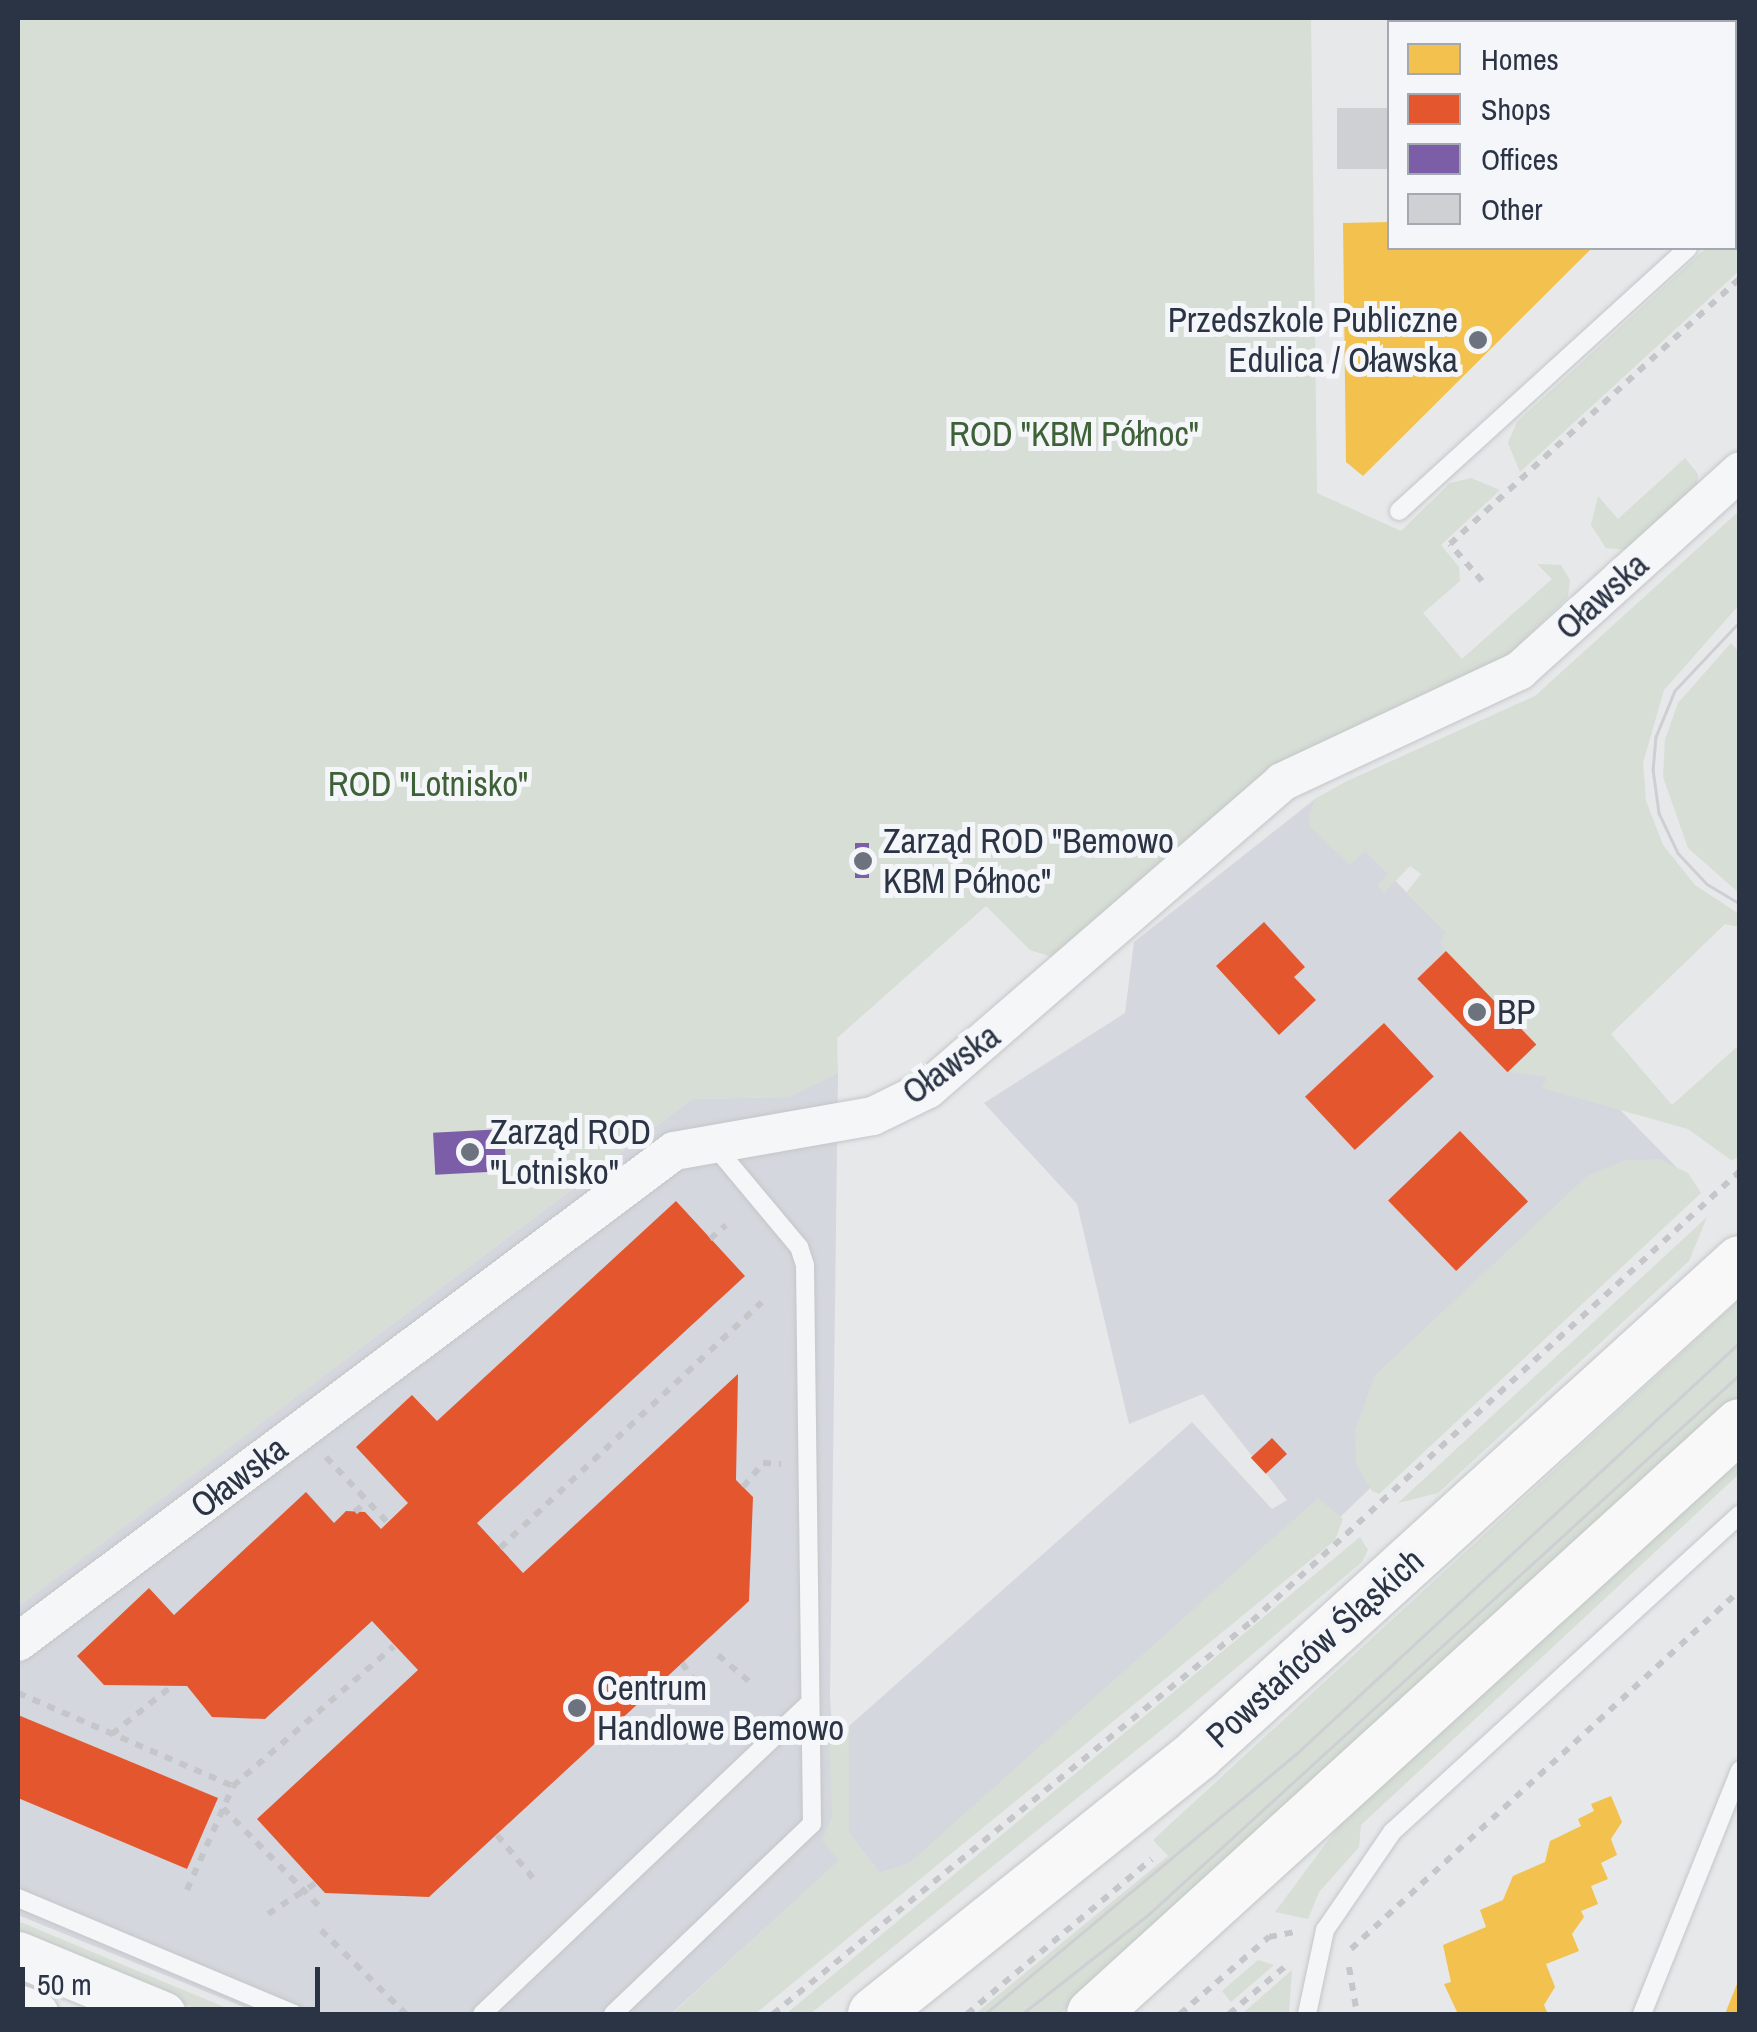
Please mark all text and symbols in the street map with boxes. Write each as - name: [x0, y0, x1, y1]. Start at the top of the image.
- legend: [1387, 20, 1737, 250]
- text: Homes: [1481, 39, 1559, 79]
- text: Shops: [1481, 89, 1551, 129]
- text: Offices: [1481, 139, 1559, 179]
- text: Other: [1481, 189, 1543, 229]
- place label: Przedszkole Publiczne Edulica / Oławska: [1168, 299, 1458, 381]
- marker: Przedszkole Publiczne Edulica / Oławska: [1467, 329, 1489, 351]
- park label: ROD "KBM Północ": [949, 413, 1199, 455]
- street label: Oławska: [1547, 544, 1657, 648]
- park label: ROD "Lotnisko": [328, 763, 528, 805]
- place label: Zarząd ROD "Bemowo KBM Północ": [883, 820, 1174, 902]
- marker: Zarząd ROD "Bemowo KBM Północ": [852, 850, 874, 872]
- place label: BP: [1497, 991, 1535, 1033]
- marker: BP: [1466, 1001, 1488, 1023]
- street label: Oławska: [894, 1015, 1008, 1113]
- place label: Zarząd ROD "Lotnisko": [490, 1111, 651, 1193]
- marker: Zarząd ROD "Lotnisko": [459, 1141, 481, 1163]
- street label: Oławska: [182, 1427, 296, 1527]
- street label: Powstańców Śląskich: [1198, 1540, 1432, 1756]
- place label: Centrum Handlowe Bemowo: [597, 1667, 844, 1749]
- marker: Centrum Handlowe Bemowo: [566, 1697, 588, 1719]
- scale bar: [25, 1947, 325, 2009]
- text: 50 m: [37, 1964, 92, 2004]

